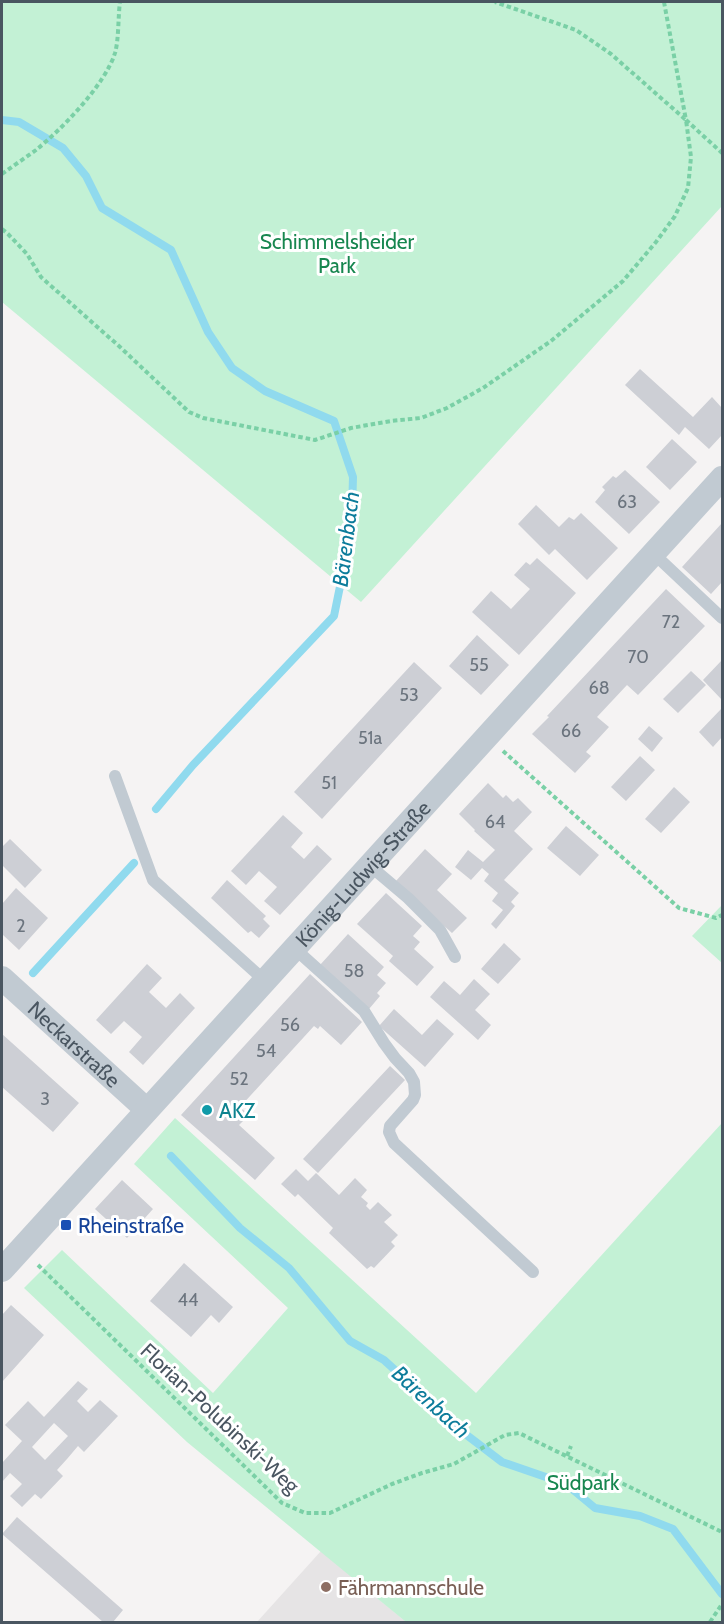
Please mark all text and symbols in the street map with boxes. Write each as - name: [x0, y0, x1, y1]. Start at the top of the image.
- park label: Schimmelsheider Park: [260, 229, 415, 278]
- water label: Bärenbach: [327, 490, 365, 588]
- house number: 63: [617, 491, 637, 513]
- house number: 72: [662, 611, 680, 633]
- house number: 70: [627, 646, 649, 668]
- house number: 55: [469, 654, 489, 676]
- house number: 68: [588, 677, 610, 699]
- house number: 53: [399, 684, 419, 706]
- house number: 66: [561, 720, 581, 742]
- house number: 51a: [358, 727, 382, 749]
- house number: 51: [321, 772, 337, 794]
- street label: König-Ludwig-Straße: [290, 795, 435, 952]
- house number: 64: [485, 811, 505, 833]
- house number: 2: [16, 915, 26, 937]
- house number: 58: [344, 960, 364, 982]
- street label: Neckarstraße: [23, 996, 126, 1092]
- house number: 56: [280, 1014, 300, 1036]
- house number: 54: [256, 1040, 276, 1062]
- house number: 52: [229, 1068, 249, 1090]
- house number: 3: [40, 1088, 50, 1110]
- place label: AKZ: [219, 1098, 256, 1123]
- marker: AKZ: [200, 1103, 214, 1117]
- place label: Rheinstraße: [78, 1213, 184, 1238]
- marker: Rheinstraße: [59, 1218, 73, 1232]
- house number: 44: [178, 1289, 198, 1311]
- street label: Florian-Polubinski-Weg: [135, 1338, 305, 1498]
- water label: Bärenbach: [386, 1360, 476, 1444]
- park label: Südpark: [547, 1470, 620, 1495]
- place label: Fährmannschule: [338, 1575, 484, 1600]
- marker: Fährmannschule: [319, 1580, 333, 1594]

